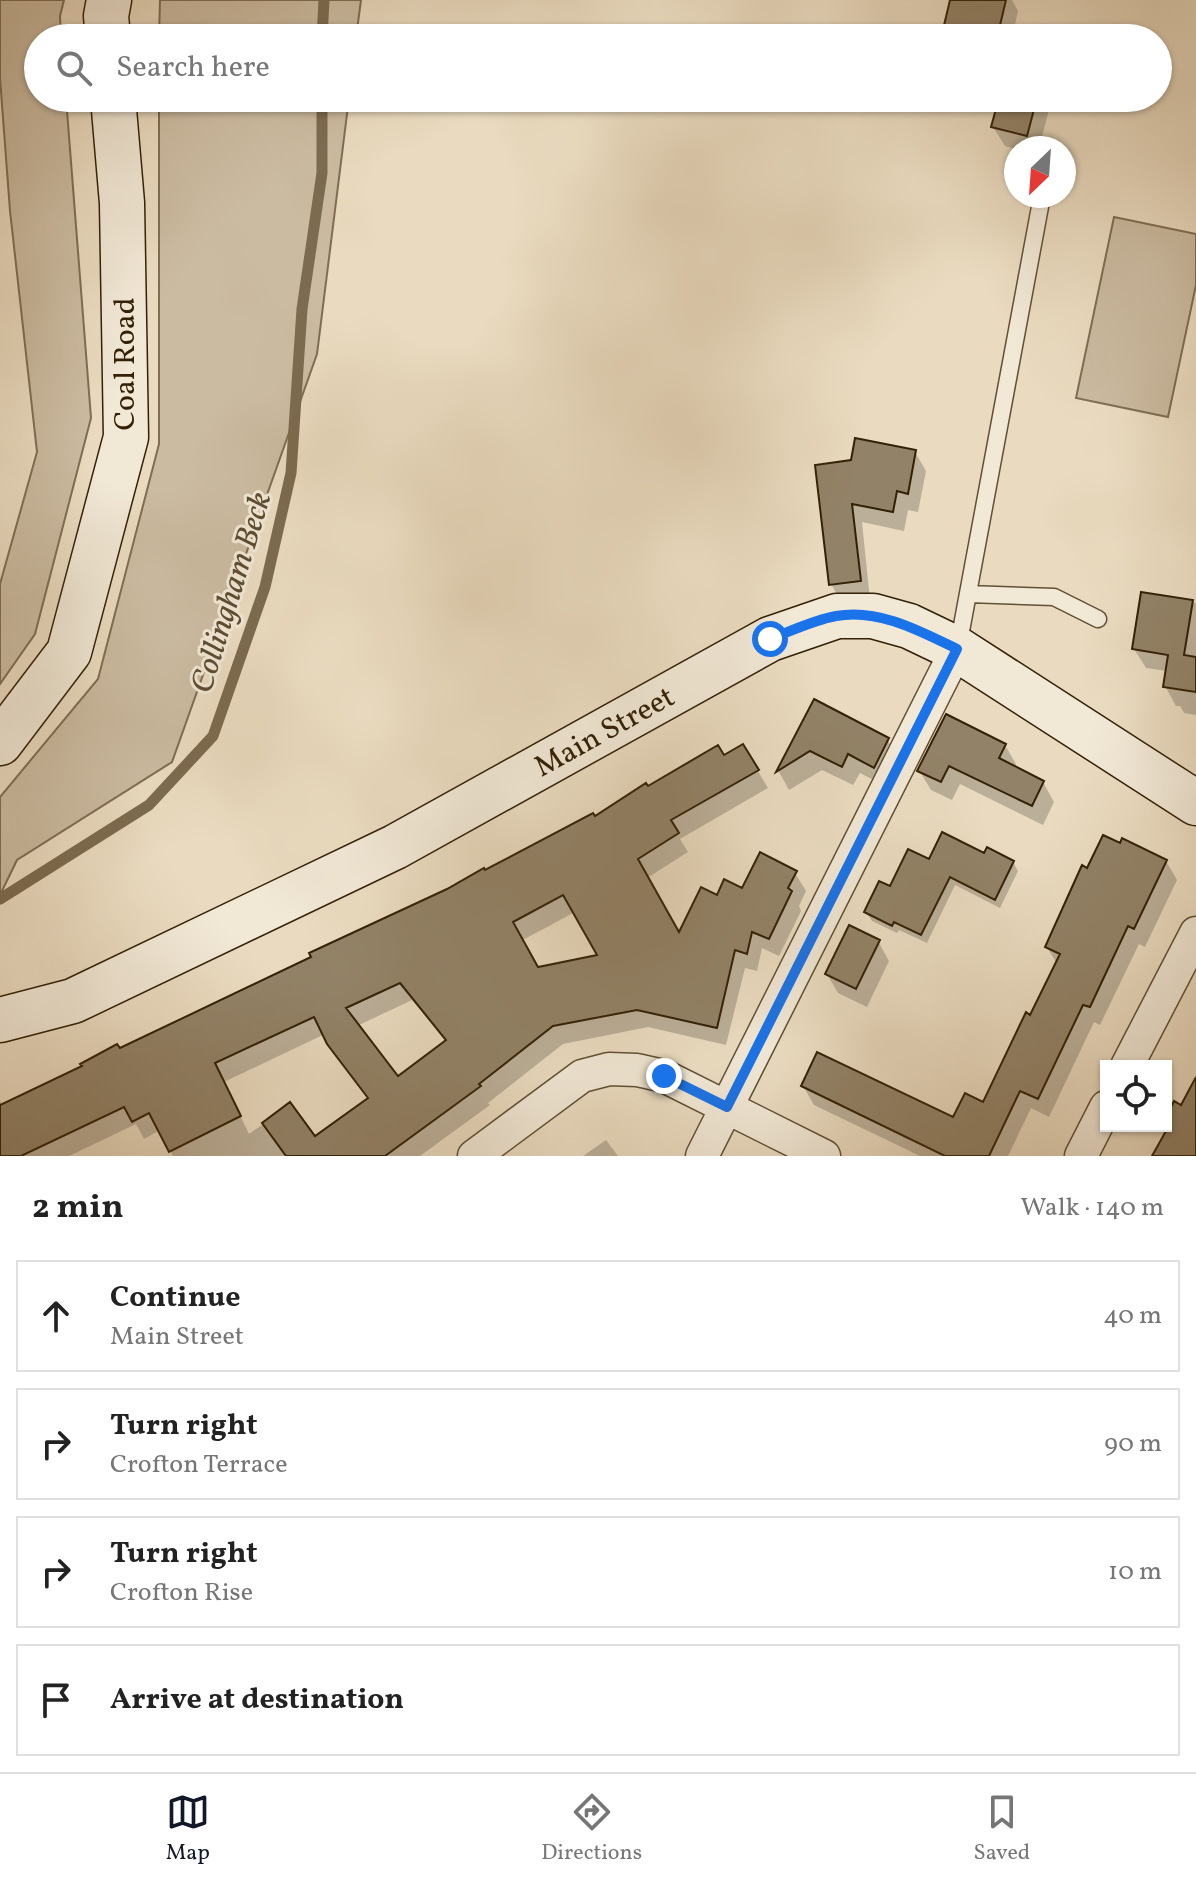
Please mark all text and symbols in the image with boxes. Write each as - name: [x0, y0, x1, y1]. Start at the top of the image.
- search box: [24, 24, 1172, 112]
- icon: search: [52, 46, 96, 90]
- text: Search here: [116, 47, 270, 89]
- north arrow: [1004, 136, 1076, 208]
- street label: Coal Road: [105, 297, 147, 431]
- water label: Collingham Beck: [181, 487, 284, 699]
- route start: [752, 621, 788, 657]
- street label: Main Street: [527, 677, 683, 789]
- route end: [646, 1058, 682, 1094]
- map controls: [1100, 1060, 1172, 1132]
- button: locate: [1100, 1060, 1172, 1132]
- text: 2 min: [32, 1185, 124, 1232]
- text: Walk · 140 m: [1020, 1190, 1164, 1226]
- text: Continue: [110, 1277, 241, 1319]
- icon: ahead: [34, 1294, 78, 1338]
- text: 40 m: [1103, 1298, 1162, 1334]
- text: Main Street: [110, 1319, 244, 1355]
- text: Turn right: [110, 1405, 258, 1447]
- icon: right: [34, 1422, 78, 1466]
- text: 90 m: [1104, 1426, 1162, 1462]
- text: Crofton Terrace: [110, 1447, 288, 1483]
- text: Turn right: [110, 1533, 258, 1575]
- icon: right: [34, 1550, 78, 1594]
- text: 10 m: [1108, 1554, 1162, 1590]
- text: Crofton Rise: [110, 1575, 253, 1611]
- icon: arrive: [34, 1678, 78, 1722]
- text: Arrive at destination: [110, 1679, 404, 1721]
- tab: Map: [166, 1790, 210, 1869]
- tab: Directions: [541, 1790, 642, 1869]
- tab: Saved: [974, 1790, 1030, 1869]

